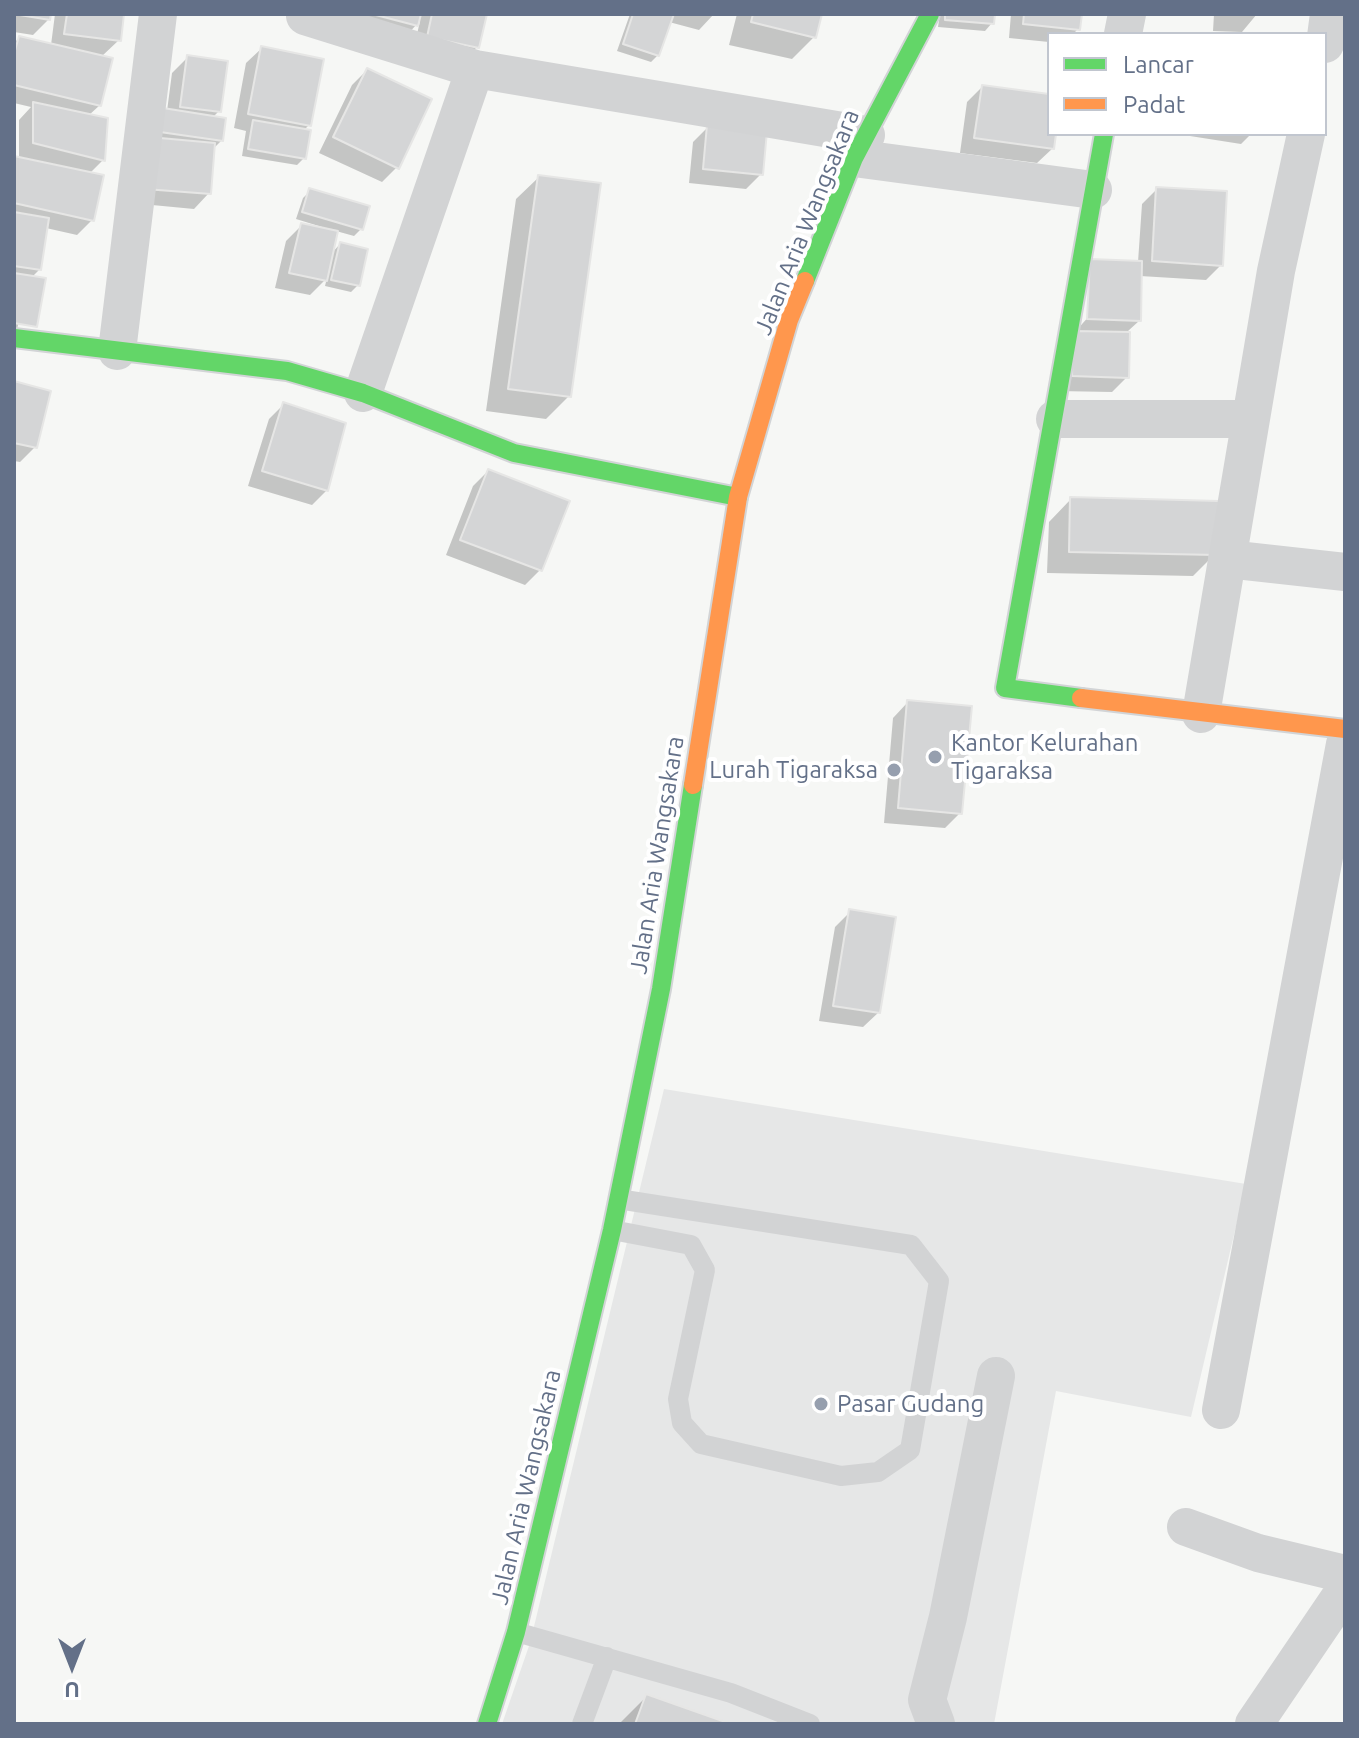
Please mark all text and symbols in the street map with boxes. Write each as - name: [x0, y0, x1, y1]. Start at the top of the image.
- legend: [1047, 32, 1327, 136]
- text: Lancar: [1123, 51, 1194, 78]
- text: Padat: [1123, 91, 1185, 118]
- street label: Jalan Aria Wangsakara: [749, 105, 865, 339]
- place label: Kantor Kelurahan Tigaraksa: [951, 729, 1138, 785]
- street label: Jalan Aria Wangsakara: [624, 734, 690, 976]
- marker: Kantor Kelurahan Tigaraksa: [926, 748, 944, 766]
- place label: Lurah Tigaraksa: [709, 756, 878, 784]
- marker: Lurah Tigaraksa: [885, 761, 903, 779]
- street label: Jalan Aria Wangsakara: [485, 1367, 567, 1607]
- place label: Pasar Gudang: [837, 1390, 984, 1418]
- marker: Pasar Gudang: [812, 1395, 830, 1413]
- north arrow: [32, 1626, 112, 1706]
- text: U: [64, 1678, 80, 1703]

